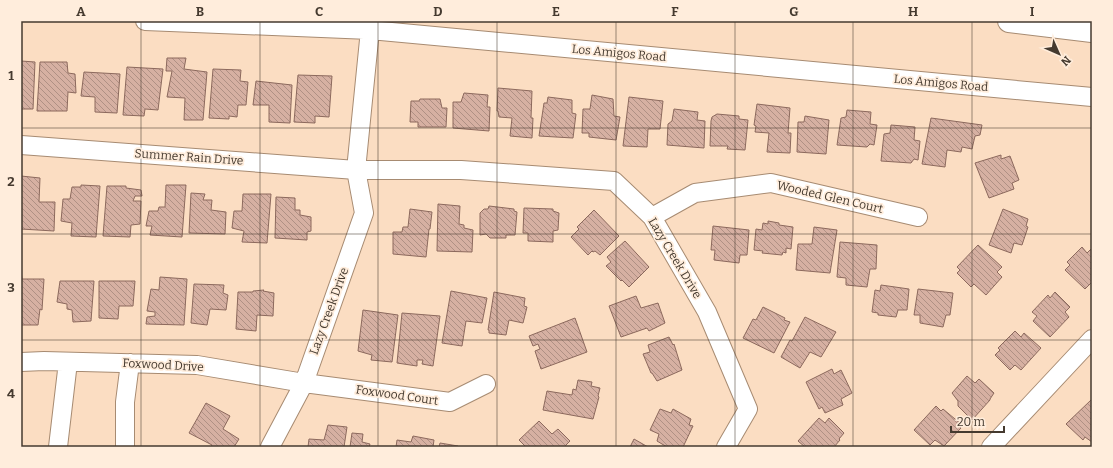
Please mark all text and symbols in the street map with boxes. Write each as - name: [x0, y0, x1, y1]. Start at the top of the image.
- text: A: [76, 4, 86, 19]
- text: B: [196, 4, 204, 19]
- text: C: [315, 4, 323, 19]
- text: D: [433, 4, 443, 19]
- text: E: [552, 4, 560, 19]
- text: F: [671, 4, 679, 19]
- text: G: [789, 4, 799, 19]
- text: H: [908, 4, 918, 19]
- text: I: [1030, 4, 1035, 19]
- north arrow: [1039, 34, 1079, 74]
- street label: Los Amigos Road: [571, 42, 667, 64]
- text: N: [1058, 53, 1073, 69]
- text: 1: [8, 68, 14, 83]
- street label: Los Amigos Road: [893, 72, 989, 94]
- street label: Summer Rain Drive: [134, 146, 244, 168]
- text: 2: [7, 174, 15, 189]
- street label: Wooded Glen Court: [776, 178, 885, 216]
- street label: Lazy Creek Drive: [645, 215, 705, 301]
- street label: Lazy Creek Drive: [307, 266, 351, 356]
- text: 3: [7, 280, 15, 295]
- street label: Foxwood Drive: [122, 356, 204, 374]
- street label: Foxwood Court: [355, 382, 440, 408]
- text: 4: [7, 386, 15, 401]
- scale bar: [951, 408, 1004, 434]
- text: 20 m: [957, 415, 986, 429]

